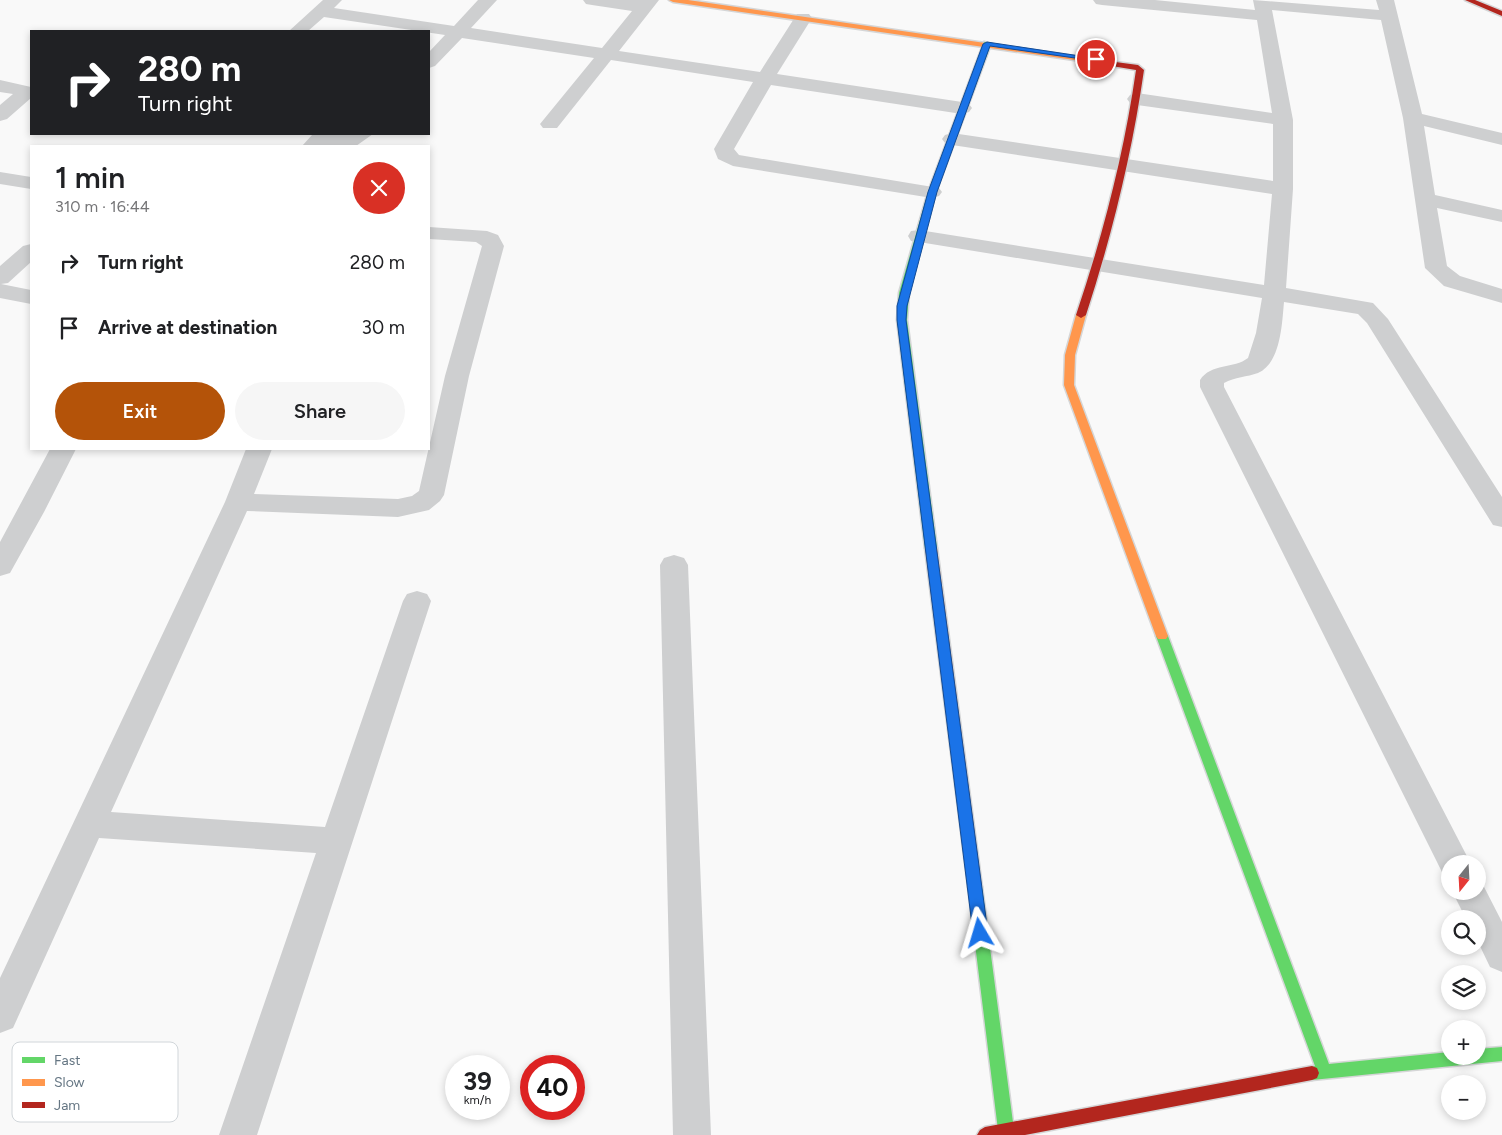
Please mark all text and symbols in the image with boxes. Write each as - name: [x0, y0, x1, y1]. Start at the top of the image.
- pin: [1075, 38, 1117, 80]
- icon: arrive: [1082, 45, 1110, 73]
- text: 280 m: [138, 48, 241, 90]
- icon: right: [55, 50, 120, 115]
- text: Turn right: [138, 90, 233, 117]
- text: 1 min: [55, 159, 125, 196]
- button: close: [353, 162, 405, 214]
- text: 310 m · 16:44: [55, 197, 150, 216]
- icon: right: [55, 249, 83, 277]
- text: Turn right: [98, 251, 184, 274]
- text: 280 m: [350, 251, 405, 274]
- icon: arrive: [55, 314, 83, 342]
- text: Arrive at destination: [98, 316, 277, 339]
- text: 30 m: [362, 316, 405, 339]
- button: Exit: [55, 382, 225, 440]
- button: Share: [235, 382, 405, 440]
- north arrow: [1441, 855, 1486, 900]
- map controls: [1441, 855, 1486, 1120]
- position arrow: [953, 906, 1005, 958]
- button: search: [1441, 910, 1486, 955]
- button: layers: [1441, 965, 1486, 1010]
- button: +: [1441, 1020, 1486, 1065]
- legend: [12, 1042, 178, 1122]
- text: Fast: [54, 1052, 80, 1069]
- speed limit sign: 40: [520, 1055, 585, 1120]
- text: 39: [463, 1066, 492, 1096]
- text: Slow: [54, 1074, 85, 1091]
- button: −: [1441, 1075, 1486, 1120]
- text: km/h: [464, 1093, 491, 1107]
- text: Jam: [54, 1097, 80, 1114]

